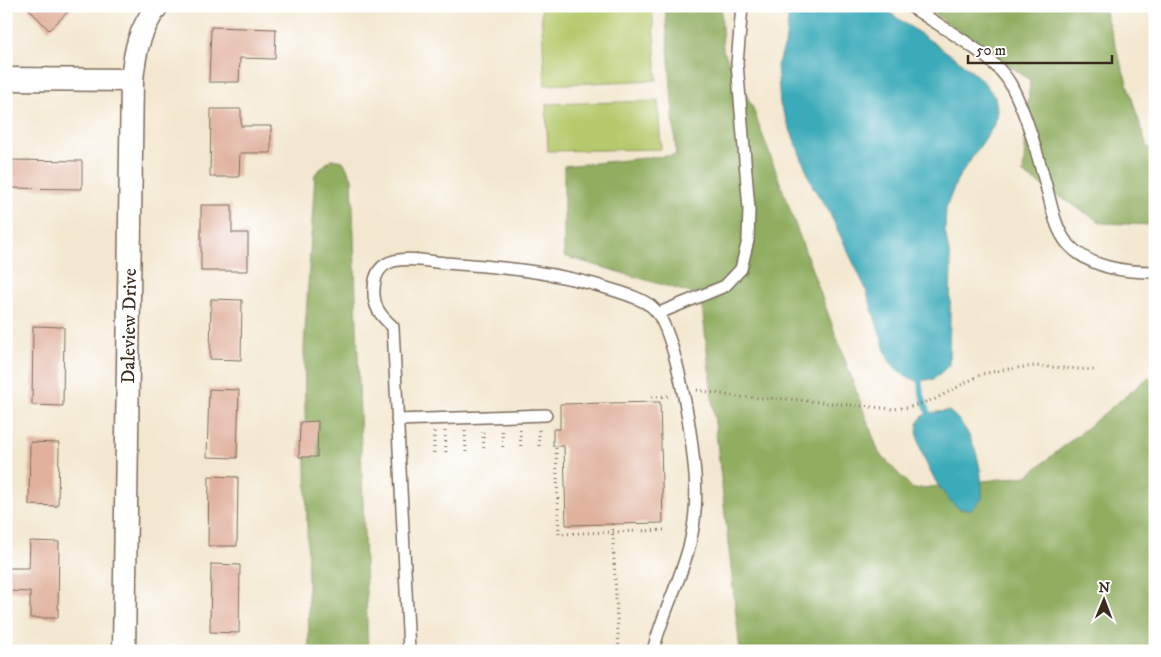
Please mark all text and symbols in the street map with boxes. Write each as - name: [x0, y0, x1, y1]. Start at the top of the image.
- scale bar: [968, 32, 1112, 64]
- text: 50 m: [976, 41, 1006, 60]
- street label: Daleview Drive: [117, 268, 142, 384]
- north arrow: [1078, 574, 1128, 624]
- text: N: [1098, 579, 1111, 597]

